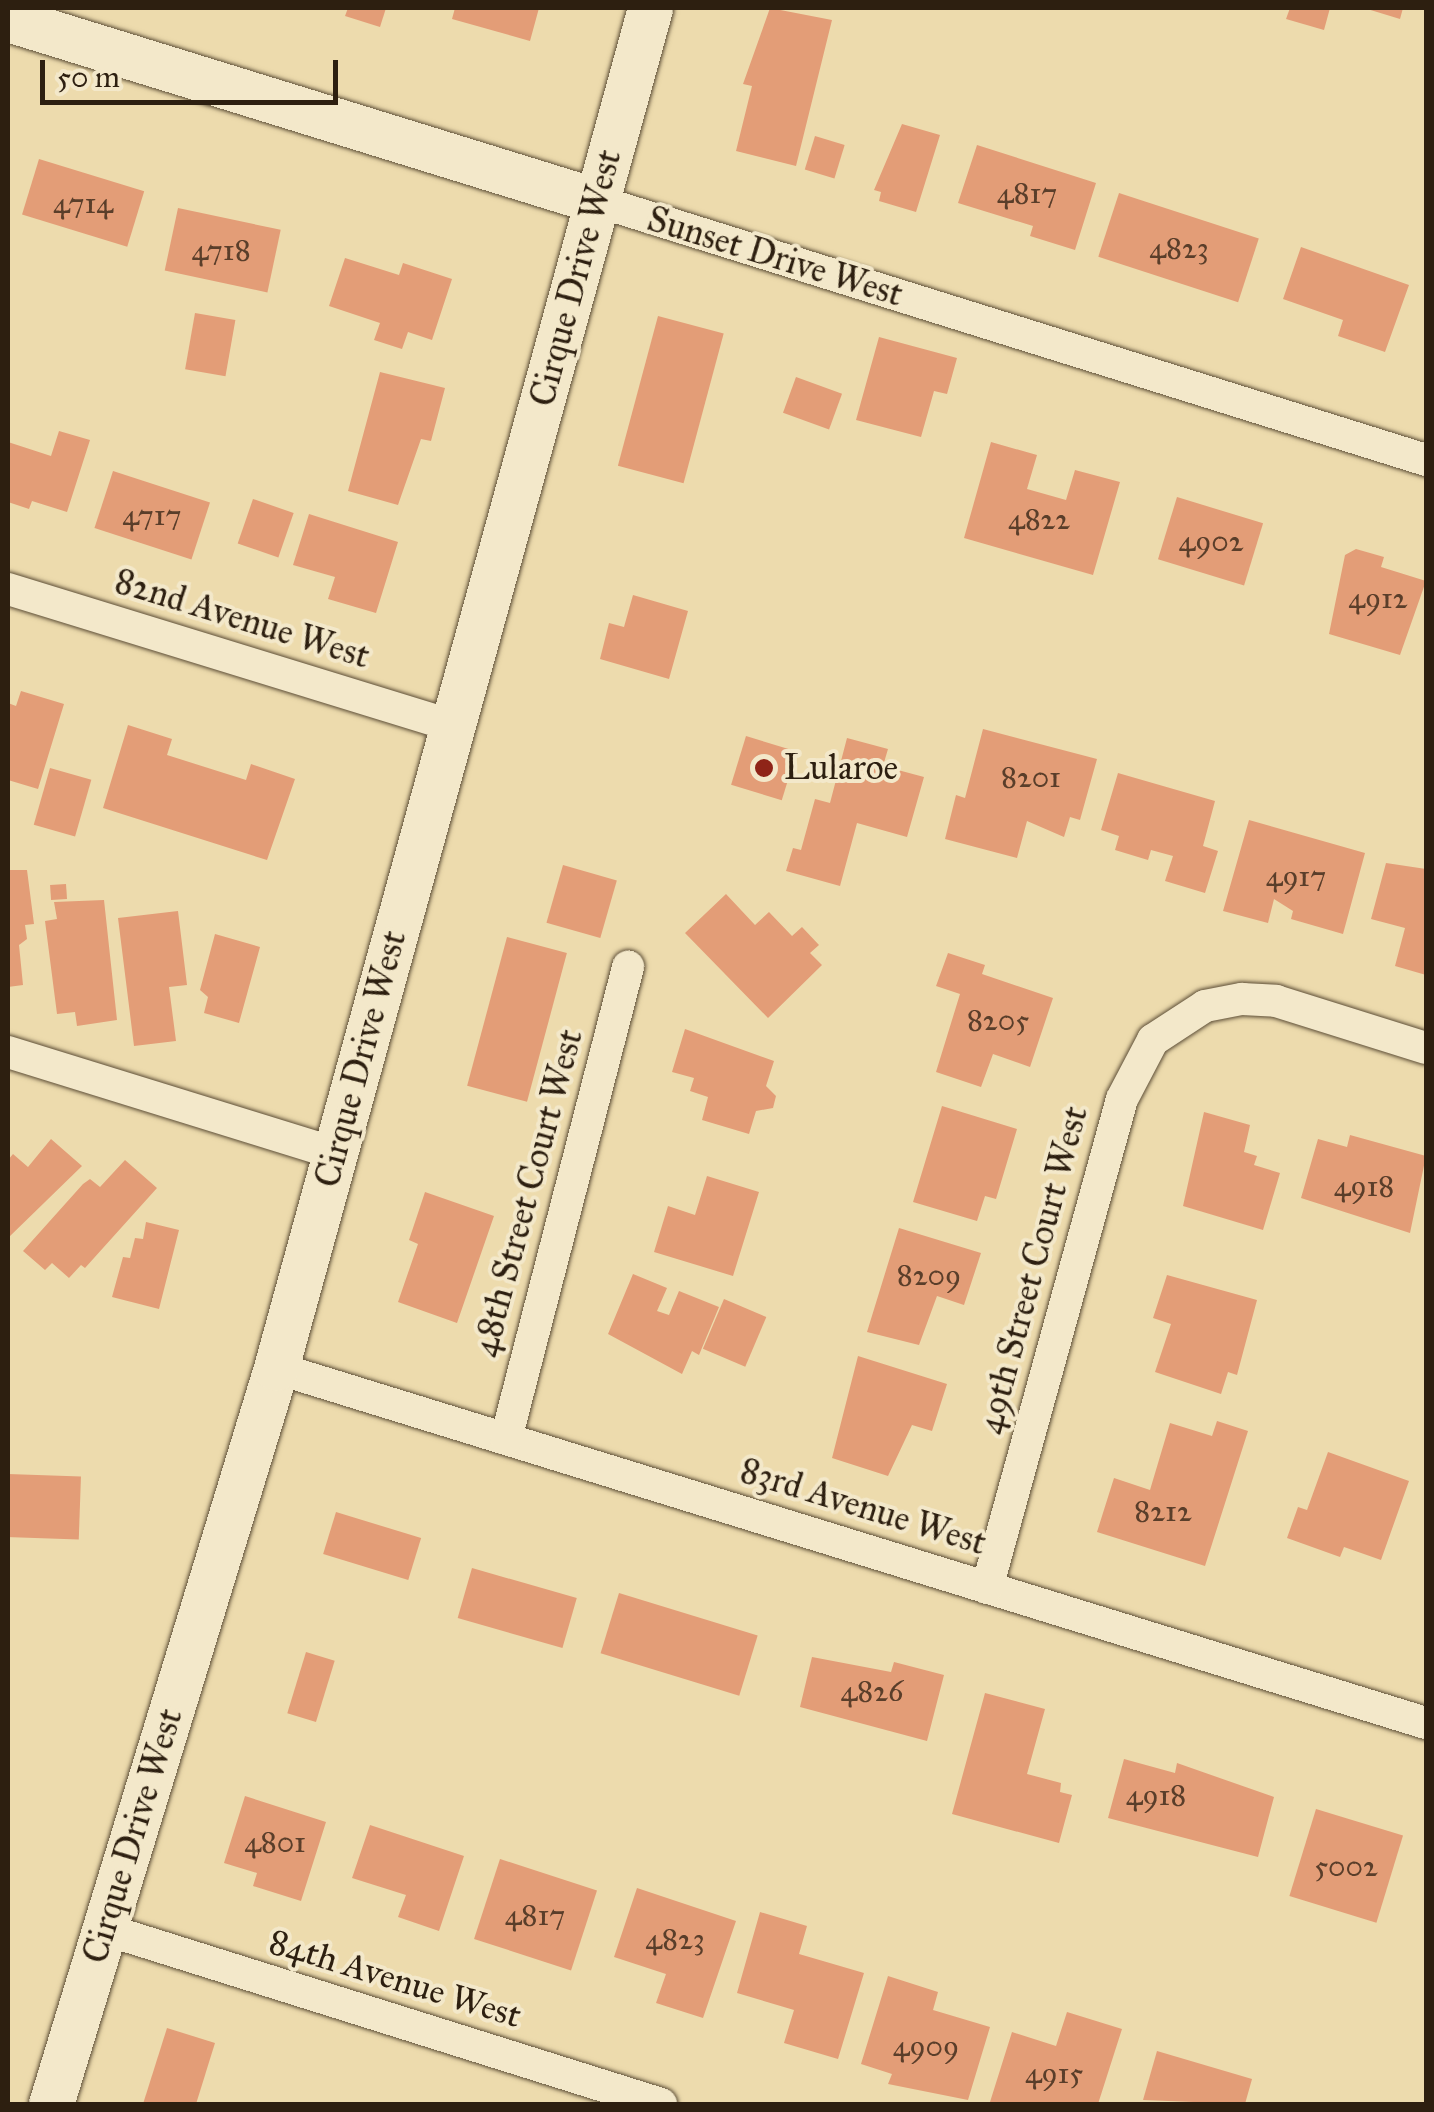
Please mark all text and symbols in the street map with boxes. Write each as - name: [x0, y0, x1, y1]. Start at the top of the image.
- scale bar: [45, 40, 342, 102]
- text: 50 m: [57, 59, 120, 95]
- street label: Cirque Drive West: [522, 145, 630, 411]
- house number: 4817: [997, 175, 1057, 211]
- house number: 4714: [53, 185, 113, 221]
- street label: Sunset Drive West: [642, 198, 908, 316]
- house number: 4823: [1149, 230, 1209, 266]
- house number: 4718: [191, 232, 251, 268]
- house number: 4717: [122, 497, 182, 533]
- house number: 4822: [1008, 501, 1070, 537]
- house number: 4902: [1178, 523, 1244, 559]
- street label: 82nd Avenue West: [110, 560, 374, 678]
- house number: 4912: [1348, 580, 1408, 616]
- place label: Lularoe: [784, 747, 898, 789]
- marker: Lularoe: [753, 757, 775, 779]
- house number: 8201: [1001, 759, 1061, 795]
- house number: 4917: [1266, 858, 1326, 894]
- street label: Cirque Drive West: [307, 926, 415, 1192]
- house number: 8205: [967, 1002, 1029, 1038]
- street label: 48th Street Court West: [464, 1025, 592, 1361]
- street label: 49th Street Court West: [969, 1102, 1097, 1438]
- house number: 4918: [1334, 1168, 1394, 1204]
- house number: 8209: [897, 1257, 961, 1293]
- street label: 83rd Avenue West: [735, 1450, 991, 1564]
- house number: 8212: [1134, 1493, 1192, 1529]
- house number: 4826: [841, 1673, 903, 1709]
- street label: Cirque Drive West: [74, 1704, 192, 1968]
- house number: 4918: [1126, 1777, 1186, 1813]
- house number: 4801: [244, 1824, 306, 1860]
- house number: 5002: [1314, 1848, 1378, 1884]
- house number: 4817: [505, 1897, 565, 1933]
- street label: 84th Avenue West: [264, 1921, 526, 2037]
- house number: 4823: [645, 1921, 705, 1957]
- house number: 4909: [893, 2028, 959, 2064]
- house number: 4915: [1025, 2055, 1083, 2091]

